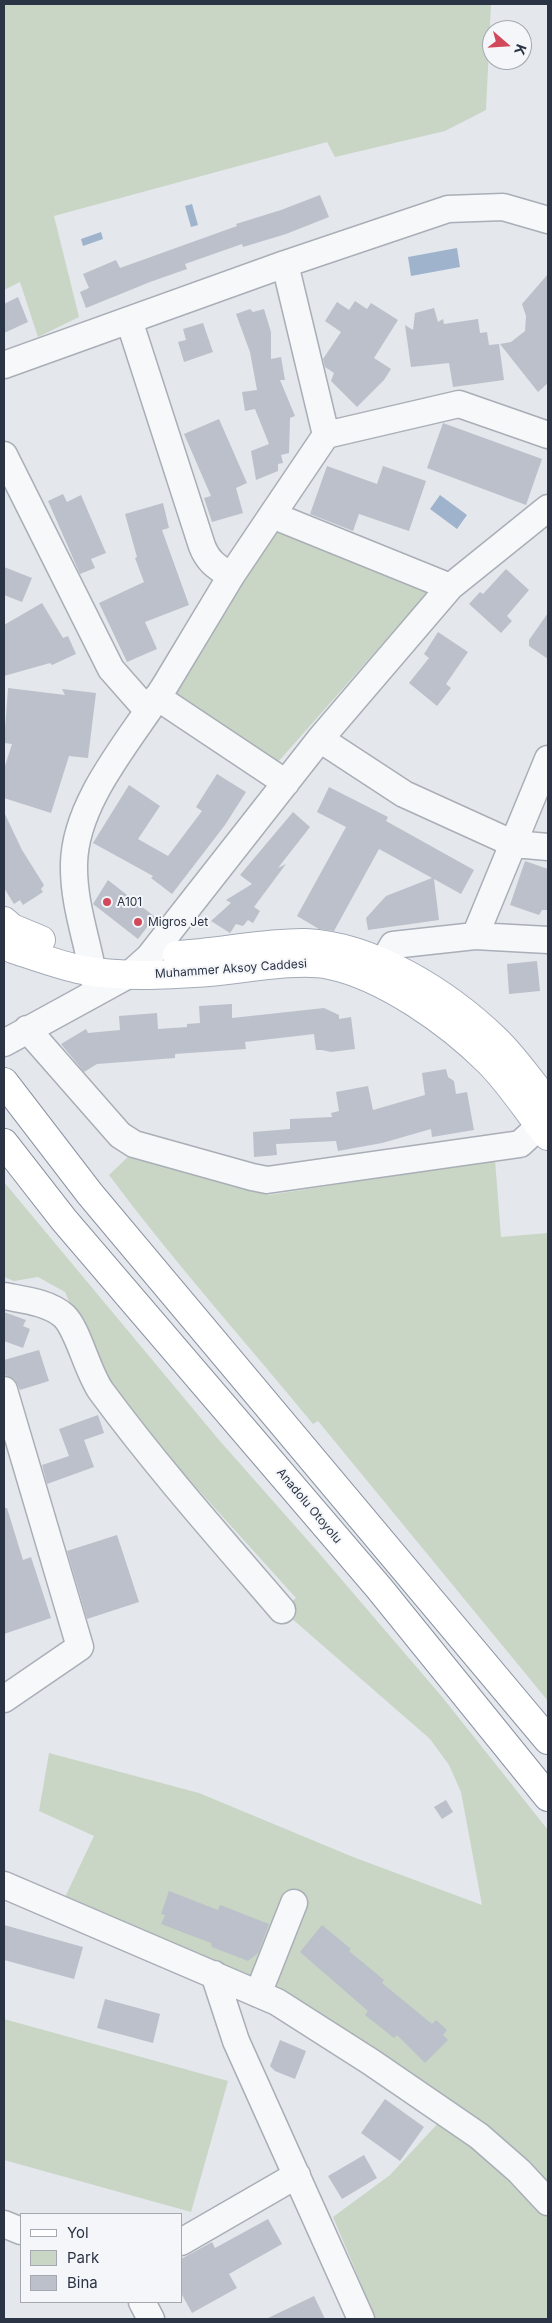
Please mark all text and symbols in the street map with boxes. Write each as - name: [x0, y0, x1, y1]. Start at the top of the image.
- north arrow: [482, 20, 532, 70]
- text: K: [511, 42, 530, 57]
- place label: A101: [117, 895, 142, 909]
- marker: A101: [101, 896, 113, 908]
- place label: Migros Jet: [148, 915, 208, 929]
- marker: Migros Jet: [132, 916, 144, 928]
- street label: Muhammer Aksoy Caddesi: [154, 957, 308, 981]
- street label: Anadolu Otoyolu: [273, 1465, 345, 1547]
- legend: [20, 2213, 182, 2303]
- text: Yol: [67, 2223, 89, 2242]
- text: Park: [67, 2248, 99, 2267]
- text: Bina: [67, 2273, 98, 2292]

